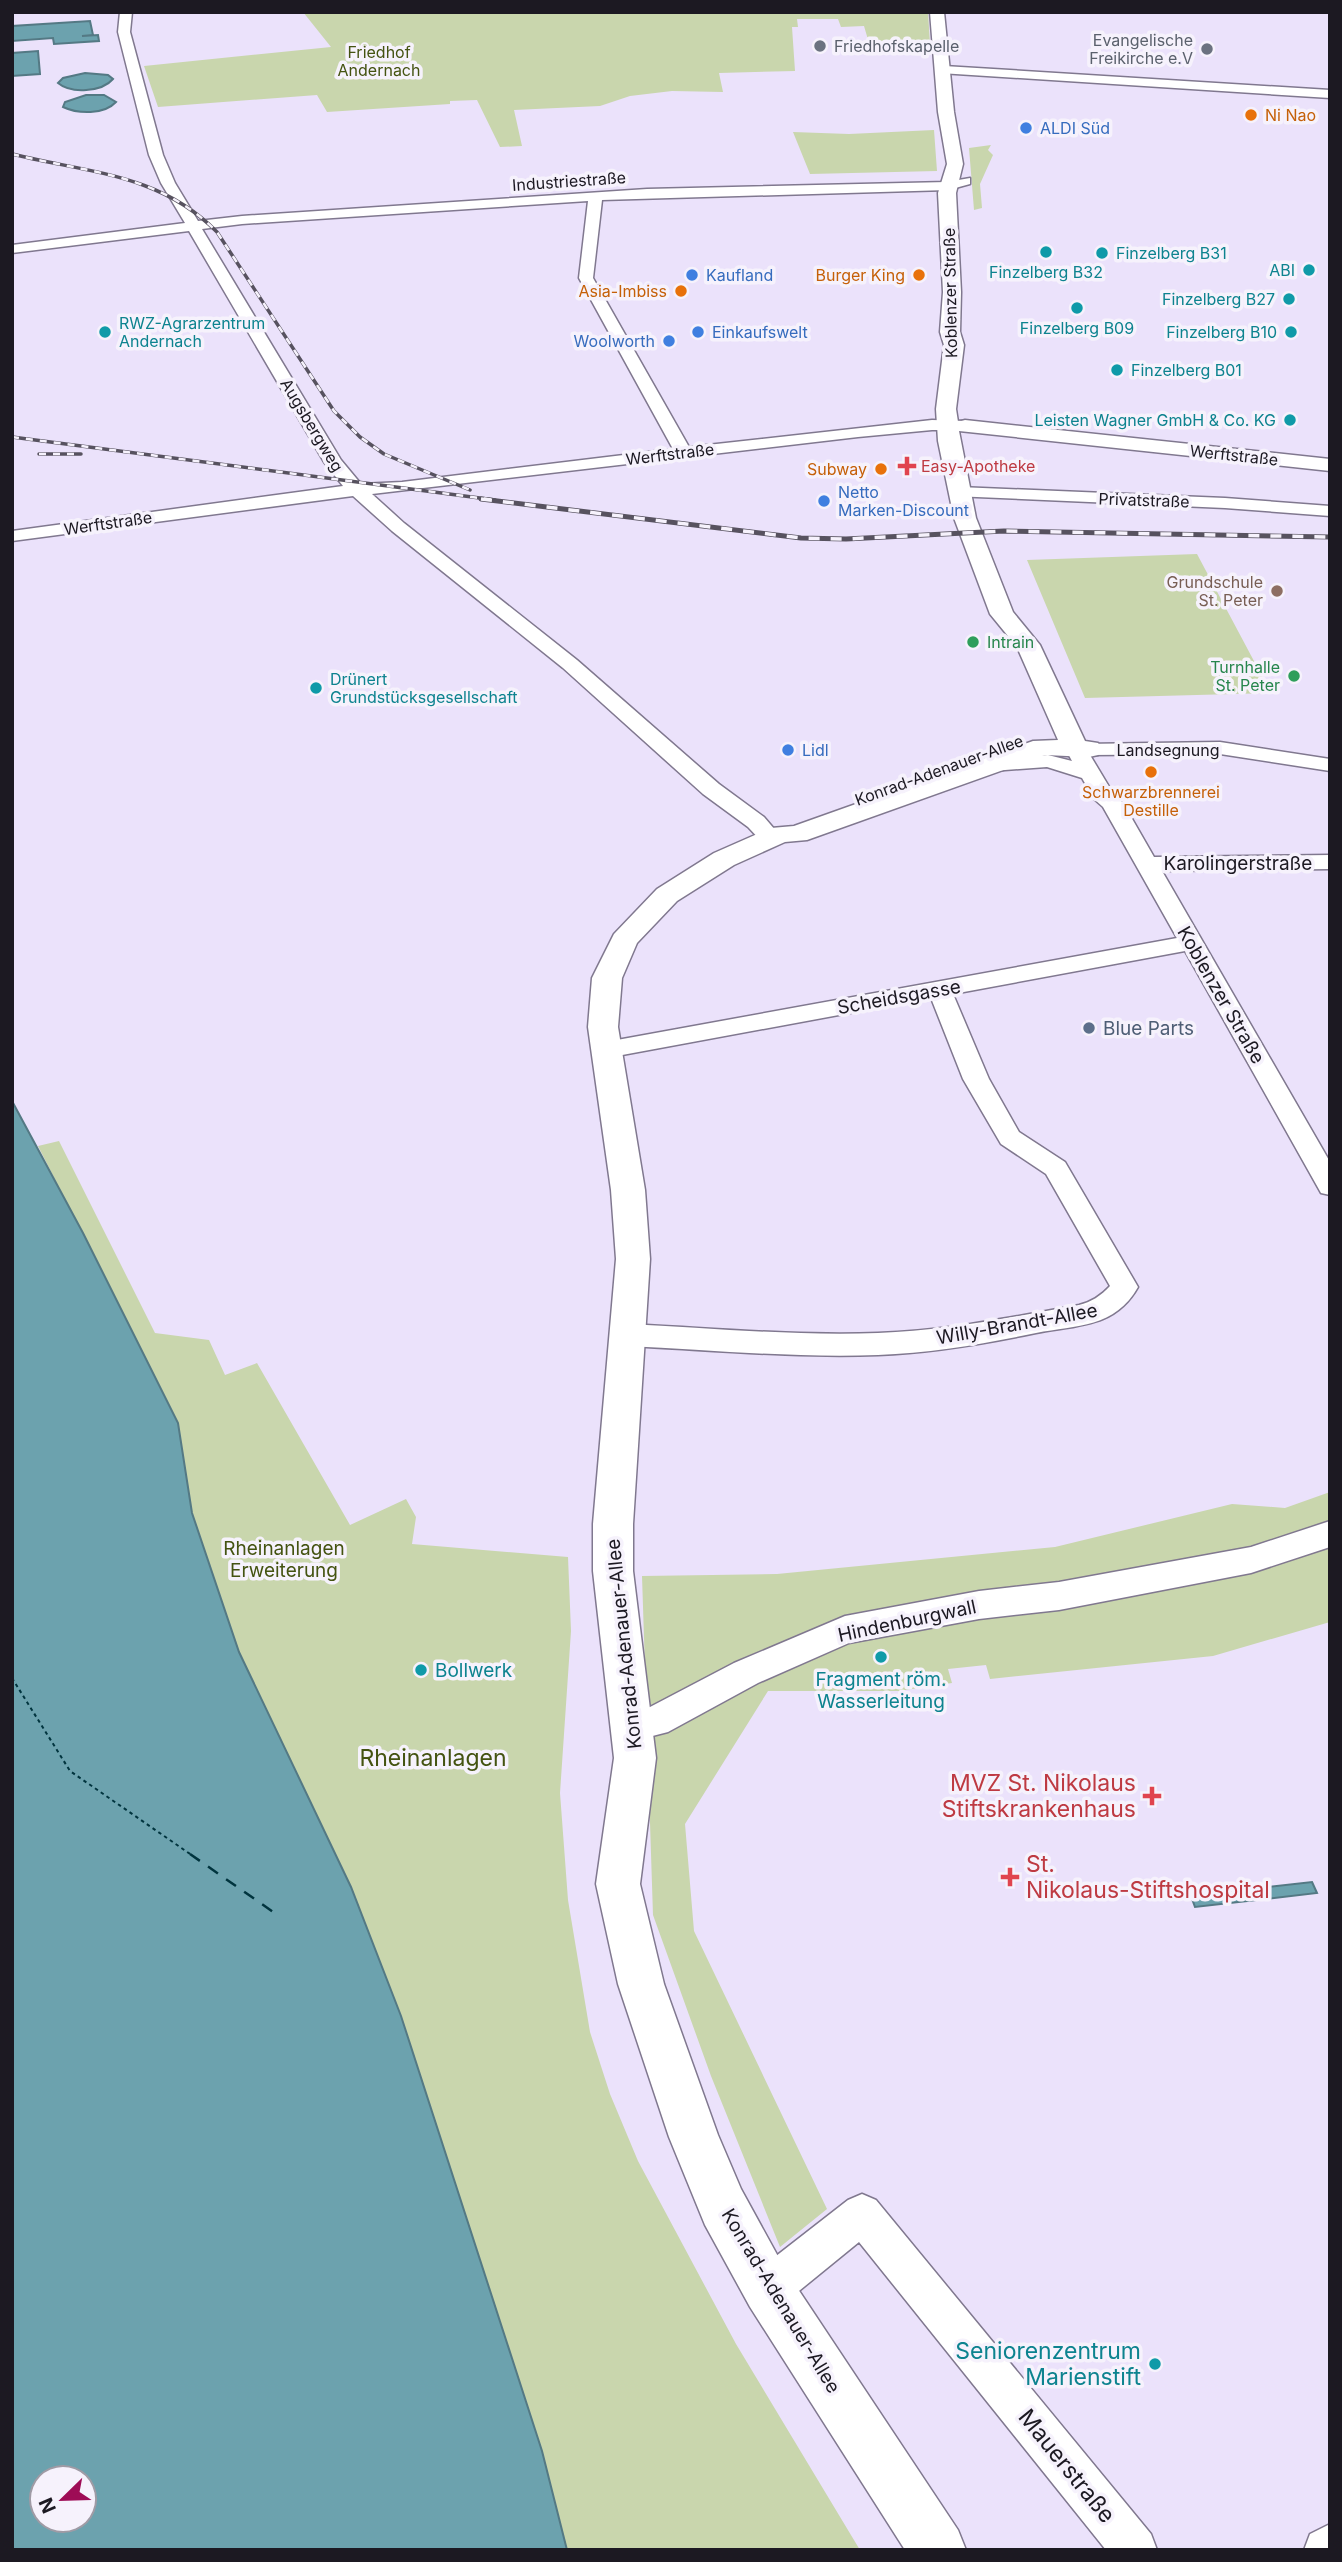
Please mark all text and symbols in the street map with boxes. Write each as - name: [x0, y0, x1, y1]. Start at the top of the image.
- place label: Evangelische Freikirche e.V: [1089, 30, 1193, 68]
- place label: Friedhofskapelle: [834, 36, 959, 56]
- marker: Friedhofskapelle: [812, 38, 828, 54]
- marker: Evangelische Freikirche e.V: [1199, 41, 1215, 57]
- park label: Friedhof Andernach: [338, 42, 420, 80]
- place label: Ni Nao: [1265, 105, 1316, 125]
- marker: Ni Nao: [1243, 107, 1259, 123]
- place label: ALDI Süd: [1040, 118, 1110, 138]
- marker: ALDI Süd: [1018, 120, 1034, 136]
- street label: Industriestraße: [511, 167, 627, 195]
- street label: Koblenzer Straße: [939, 228, 961, 358]
- place label: Finzelberg B31: [1116, 243, 1227, 263]
- marker: Finzelberg B32: [1038, 244, 1054, 260]
- marker: Finzelberg B31: [1094, 245, 1110, 261]
- place label: ABI: [1269, 260, 1295, 280]
- place label: Finzelberg B32: [989, 262, 1103, 282]
- marker: ABI: [1301, 262, 1317, 278]
- place label: Kaufland: [706, 265, 773, 285]
- place label: Burger King: [816, 265, 905, 285]
- marker: Kaufland: [684, 267, 700, 283]
- marker: Burger King: [911, 267, 927, 283]
- place label: Asia-Imbiss: [578, 281, 667, 301]
- marker: Asia-Imbiss: [673, 283, 689, 299]
- place label: Finzelberg B27: [1162, 289, 1275, 309]
- marker: Finzelberg B27: [1281, 291, 1297, 307]
- marker: Finzelberg B09: [1069, 300, 1085, 316]
- place label: RWZ-Agrarzentrum Andernach: [119, 313, 265, 351]
- place label: Finzelberg B09: [1020, 318, 1134, 338]
- place label: Einkaufswelt: [712, 322, 808, 342]
- place label: Finzelberg B10: [1166, 322, 1277, 342]
- marker: RWZ-Agrarzentrum Andernach: [97, 324, 113, 340]
- marker: Einkaufswelt: [690, 324, 706, 340]
- marker: Finzelberg B10: [1283, 324, 1299, 340]
- place label: Woolworth: [574, 331, 655, 351]
- marker: Woolworth: [661, 333, 677, 349]
- place label: Finzelberg B01: [1131, 360, 1242, 380]
- marker: Finzelberg B01: [1109, 362, 1125, 378]
- street label: Augsbergweg: [276, 375, 348, 475]
- place label: Leisten Wagner GmbH & Co. KG: [1034, 410, 1276, 430]
- marker: Leisten Wagner GmbH & Co. KG: [1282, 412, 1298, 428]
- street label: Werftstraße: [625, 439, 715, 469]
- street label: Werftstraße: [1189, 440, 1279, 470]
- place label: Easy-Apotheke: [921, 456, 1035, 476]
- marker: Easy-Apotheke: [899, 458, 915, 474]
- place label: Subway: [807, 459, 867, 479]
- marker: Subway: [873, 461, 889, 477]
- place label: Netto Marken-Discount: [838, 482, 969, 520]
- street label: Privatstraße: [1098, 488, 1190, 512]
- marker: Netto Marken-Discount: [816, 493, 832, 509]
- street label: Werftstraße: [63, 507, 153, 539]
- place label: Grundschule St. Peter: [1167, 572, 1263, 610]
- marker: Grundschule St. Peter: [1269, 583, 1285, 599]
- place label: Intrain: [987, 632, 1034, 652]
- marker: Intrain: [965, 634, 981, 650]
- place label: Turnhalle St. Peter: [1210, 657, 1280, 695]
- marker: Turnhalle St. Peter: [1286, 668, 1302, 684]
- place label: Drünert Grundstücksgesellschaft: [330, 669, 517, 707]
- marker: Drünert Grundstücksgesellschaft: [308, 680, 324, 696]
- street label: Konrad-Adenauer-Allee: [852, 730, 1026, 810]
- place label: Lidl: [802, 740, 829, 760]
- street label: Landsegnung: [1116, 740, 1220, 760]
- marker: Lidl: [780, 742, 796, 758]
- marker: Schwarzbrennerei Destille: [1143, 764, 1159, 780]
- place label: Schwarzbrennerei Destille: [1082, 782, 1220, 820]
- street label: Karolingerstraße: [1164, 852, 1312, 875]
- street label: Koblenzer Straße: [1172, 922, 1270, 1068]
- street label: Scheidsgasse: [835, 975, 963, 1019]
- place label: Blue Parts: [1103, 1017, 1194, 1040]
- marker: Blue Parts: [1081, 1020, 1097, 1036]
- street label: Willy-Brandt-Allee: [935, 1299, 1099, 1349]
- park label: Rheinanlagen Erweiterung: [223, 1537, 345, 1582]
- street label: Konrad-Adenauer-Allee: [602, 1538, 646, 1750]
- street label: Hindenburgwall: [836, 1595, 978, 1647]
- marker: Fragment röm. Wasserleitung: [873, 1649, 889, 1665]
- place label: Bollwerk: [435, 1659, 513, 1682]
- marker: Bollwerk: [413, 1662, 429, 1678]
- place label: Fragment röm. Wasserleitung: [816, 1668, 947, 1713]
- park label: Rheinanlagen: [359, 1744, 507, 1772]
- place label: MVZ St. Nikolaus Stiftskrankenhaus: [942, 1769, 1136, 1823]
- marker: MVZ St. Nikolaus Stiftskrankenhaus: [1142, 1786, 1162, 1806]
- place label: St. Nikolaus-Stiftshospital: [1026, 1850, 1270, 1904]
- marker: St. Nikolaus-Stiftshospital: [1000, 1867, 1020, 1887]
- street label: Konrad-Adenauer-Allee: [717, 2205, 845, 2397]
- place label: Seniorenzentrum Marienstift: [955, 2337, 1141, 2391]
- marker: Seniorenzentrum Marienstift: [1147, 2356, 1163, 2372]
- street label: Mauerstraße: [1013, 2403, 1121, 2529]
- north arrow: [28, 2464, 98, 2534]
- text: N: [34, 2494, 61, 2517]

